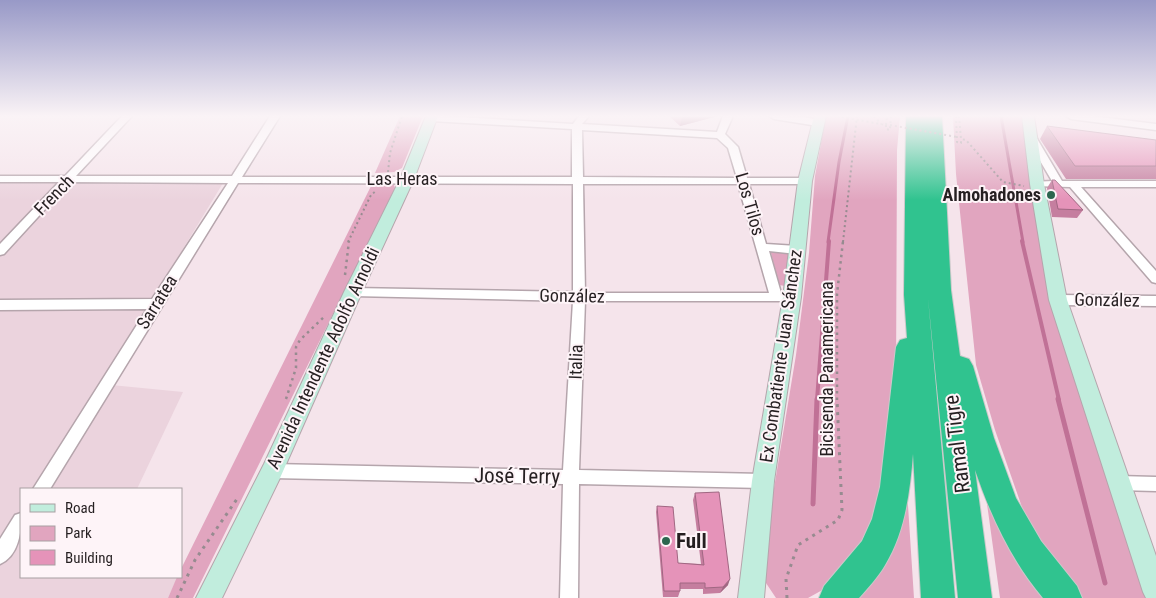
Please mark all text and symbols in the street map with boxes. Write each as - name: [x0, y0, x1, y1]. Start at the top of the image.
- street label: Las Heras: [366, 168, 438, 189]
- street label: French: [29, 170, 78, 219]
- street label: Los Tilos: [732, 170, 769, 238]
- place label: Almohadones: [943, 184, 1041, 205]
- marker: Almohadones: [1045, 189, 1057, 201]
- street label: Avenida Intendente Adolfo Arnoldi: [262, 244, 383, 472]
- street label: Ex Combatiente Juan Sánchez: [755, 248, 806, 464]
- street label: Sarratea: [132, 271, 181, 333]
- street label: Bicisenda Panamericana: [816, 281, 837, 457]
- street label: González: [539, 284, 605, 307]
- street label: González: [1074, 288, 1140, 311]
- street label: Italia: [564, 344, 587, 380]
- street label: Ramal Tigre: [939, 394, 975, 494]
- street label: José Terry: [474, 463, 560, 489]
- legend: [20, 488, 182, 578]
- text: Road: [65, 499, 95, 517]
- text: Park: [65, 524, 92, 542]
- place label: Full: [676, 529, 707, 553]
- marker: Full: [660, 535, 672, 547]
- text: Building: [65, 549, 113, 567]

